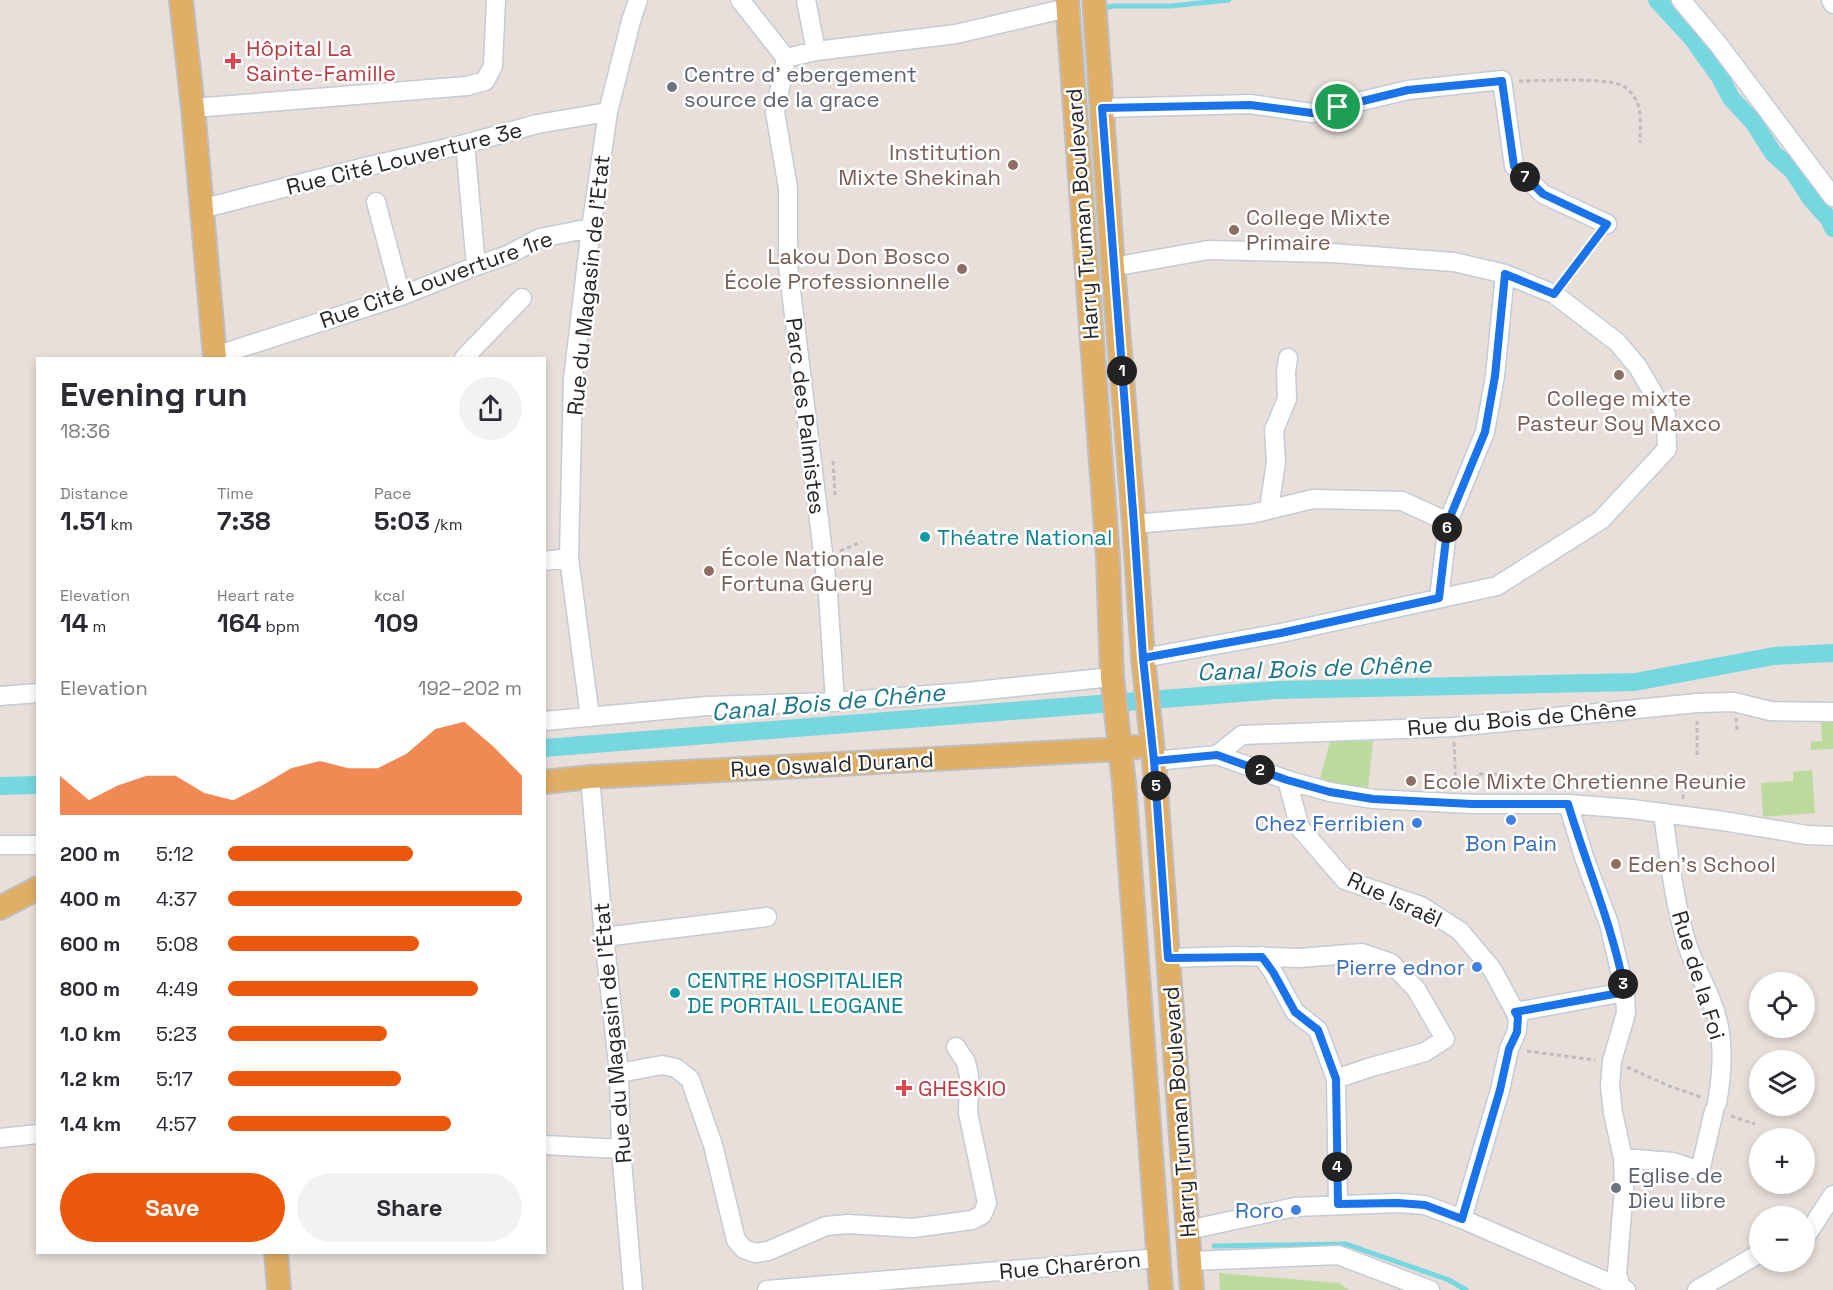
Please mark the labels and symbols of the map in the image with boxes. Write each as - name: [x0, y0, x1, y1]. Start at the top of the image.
- place label: Hôpital La Sainte-Famille: [246, 34, 396, 87]
- marker: Hôpital La Sainte-Famille: [224, 52, 242, 70]
- place label: Centre d' ebergement source de la grace: [684, 60, 917, 113]
- marker: Centre d' ebergement source de la grace: [665, 80, 679, 94]
- pin: [1312, 81, 1363, 132]
- street label: Harry Truman Boulevard: [1059, 87, 1105, 341]
- street label: Rue Cité Louverture 3e: [283, 115, 525, 201]
- place label: Institution Mixte Shekinah: [838, 138, 1001, 191]
- street label: Rue du Magasin de l'Etat: [560, 153, 616, 417]
- marker: Institution Mixte Shekinah: [1006, 158, 1020, 172]
- pin: 7: [1510, 162, 1540, 192]
- place label: College Mixte Primaire: [1246, 203, 1391, 256]
- marker: College Mixte Primaire: [1227, 223, 1241, 237]
- street label: Rue Cité Louverture 1re: [316, 224, 556, 334]
- place label: Lakou Don Bosco École Professionnelle: [724, 242, 950, 295]
- marker: Lakou Don Bosco École Professionnelle: [955, 262, 969, 276]
- street label: Parc des Palmistes: [780, 316, 832, 516]
- pin: 1: [1107, 356, 1137, 386]
- marker: College mixte Pasteur Soy Maxco: [1612, 368, 1626, 382]
- place label: College mixte Pasteur Soy Maxco: [1517, 384, 1721, 437]
- pin: 6: [1432, 513, 1462, 543]
- place label: Théatre National: [937, 523, 1112, 551]
- marker: Théatre National: [918, 530, 932, 544]
- place label: École Nationale Fortuna Guery: [721, 544, 884, 597]
- marker: École Nationale Fortuna Guery: [702, 564, 716, 578]
- water label: Canal Bois de Chêne: [1196, 648, 1432, 688]
- water label: Canal Bois de Chêne: [710, 676, 947, 728]
- street label: Rue du Bois de Chêne: [1406, 694, 1638, 742]
- street label: Rue Oswald Durand: [730, 745, 934, 783]
- pin: 2: [1245, 755, 1275, 785]
- place label: Ecole Mixte Chretienne Reunie: [1423, 767, 1747, 795]
- pin: 5: [1141, 771, 1171, 801]
- marker: Ecole Mixte Chretienne Reunie: [1404, 774, 1418, 788]
- place label: Chez Ferribien: [1255, 809, 1405, 837]
- marker: Bon Pain: [1504, 813, 1518, 827]
- marker: Chez Ferribien: [1410, 816, 1424, 830]
- place label: Bon Pain: [1465, 829, 1557, 857]
- place label: Eden's School: [1628, 850, 1776, 878]
- marker: Eden's School: [1609, 857, 1623, 871]
- street label: Rue Israël: [1343, 865, 1447, 933]
- street label: Rue du Magasin de l'État: [587, 901, 637, 1165]
- street label: Rue de la Foi: [1666, 907, 1732, 1043]
- place label: Pierre ednor: [1336, 953, 1465, 981]
- marker: Pierre ednor: [1470, 960, 1484, 974]
- place label: CENTRE HOSPITALIER DE PORTAIL LEOGANE: [687, 966, 903, 1019]
- pin: 3: [1608, 969, 1638, 999]
- street label: Harry Truman Boulevard: [1156, 985, 1202, 1239]
- marker: CENTRE HOSPITALIER DE PORTAIL LEOGANE: [668, 986, 682, 1000]
- place label: GHESKIO: [918, 1074, 1006, 1102]
- marker: GHESKIO: [895, 1079, 913, 1097]
- pin: 4: [1322, 1152, 1352, 1182]
- place label: Eglise de Dieu libre: [1628, 1161, 1726, 1214]
- marker: Eglise de Dieu libre: [1609, 1181, 1623, 1195]
- place label: Roro: [1235, 1196, 1284, 1224]
- marker: Roro: [1289, 1203, 1303, 1217]
- street label: Rue Charéron: [998, 1245, 1142, 1285]

